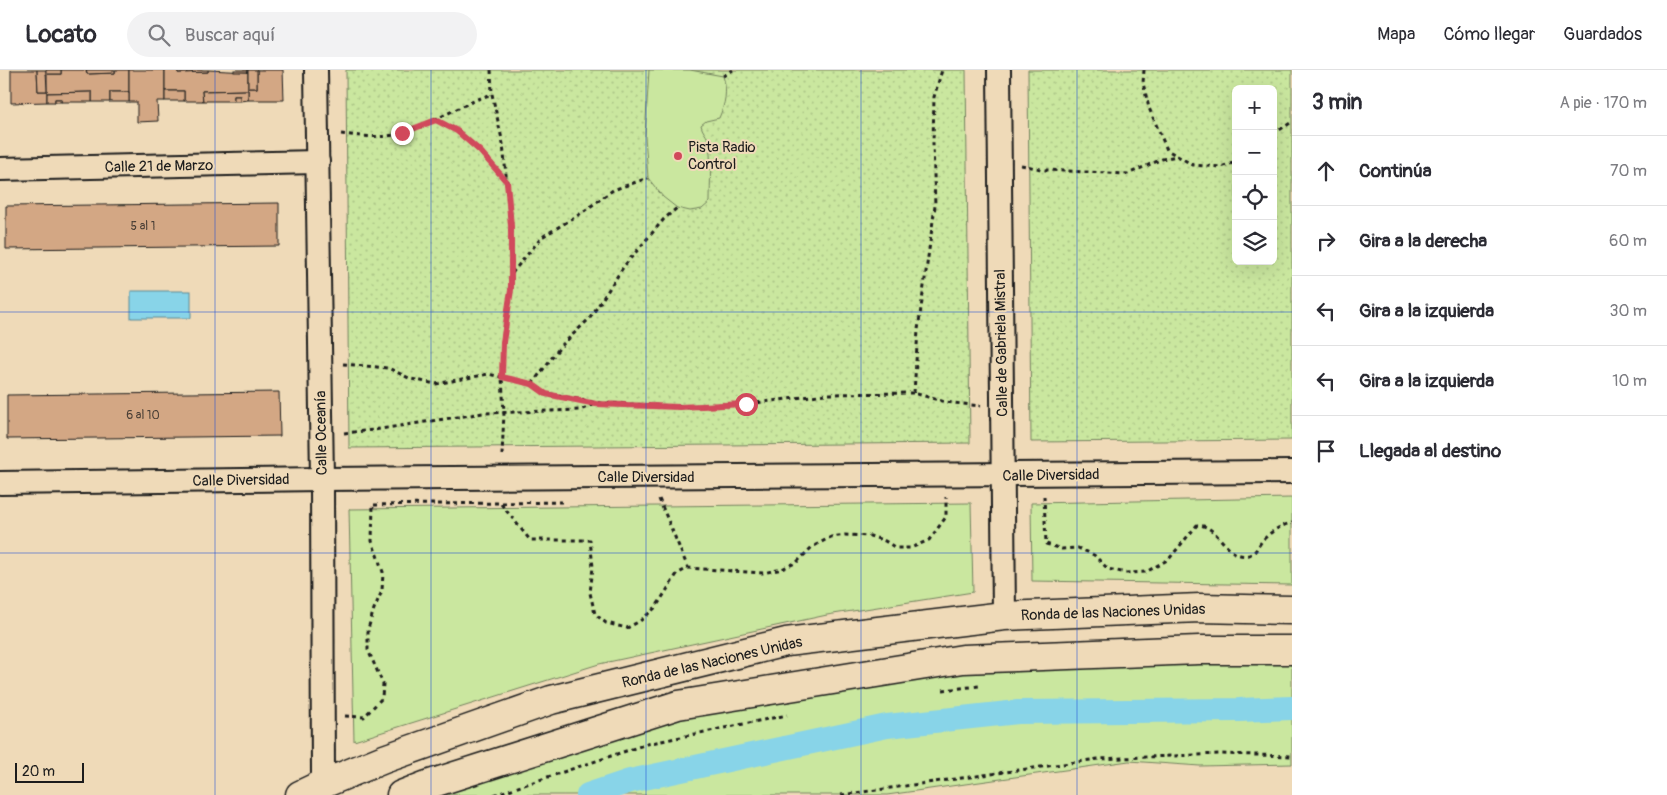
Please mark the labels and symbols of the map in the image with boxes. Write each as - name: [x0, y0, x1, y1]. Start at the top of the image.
- route end: [391, 122, 414, 145]
- place label: Pista Radio Control: [688, 138, 756, 174]
- marker: Pista Radio Control: [672, 150, 684, 162]
- street label: Calle 21 de Marzo: [105, 156, 214, 177]
- house number: 5 al 1: [131, 219, 155, 234]
- street label: Calle de Gabriela Mistral: [991, 269, 1012, 417]
- street label: Calle Oceanía: [311, 390, 332, 476]
- route start: [735, 393, 758, 416]
- house number: 6 al 10: [126, 408, 160, 423]
- street label: Calle Diversidad: [1002, 465, 1100, 486]
- street label: Calle Diversidad: [597, 468, 695, 487]
- street label: Calle Diversidad: [192, 470, 290, 491]
- street label: Ronda de las Naciones Unidas: [1020, 600, 1206, 625]
- street label: Ronda de las Naciones Unidas: [620, 632, 804, 693]
- scale bar: [15, 760, 84, 783]

